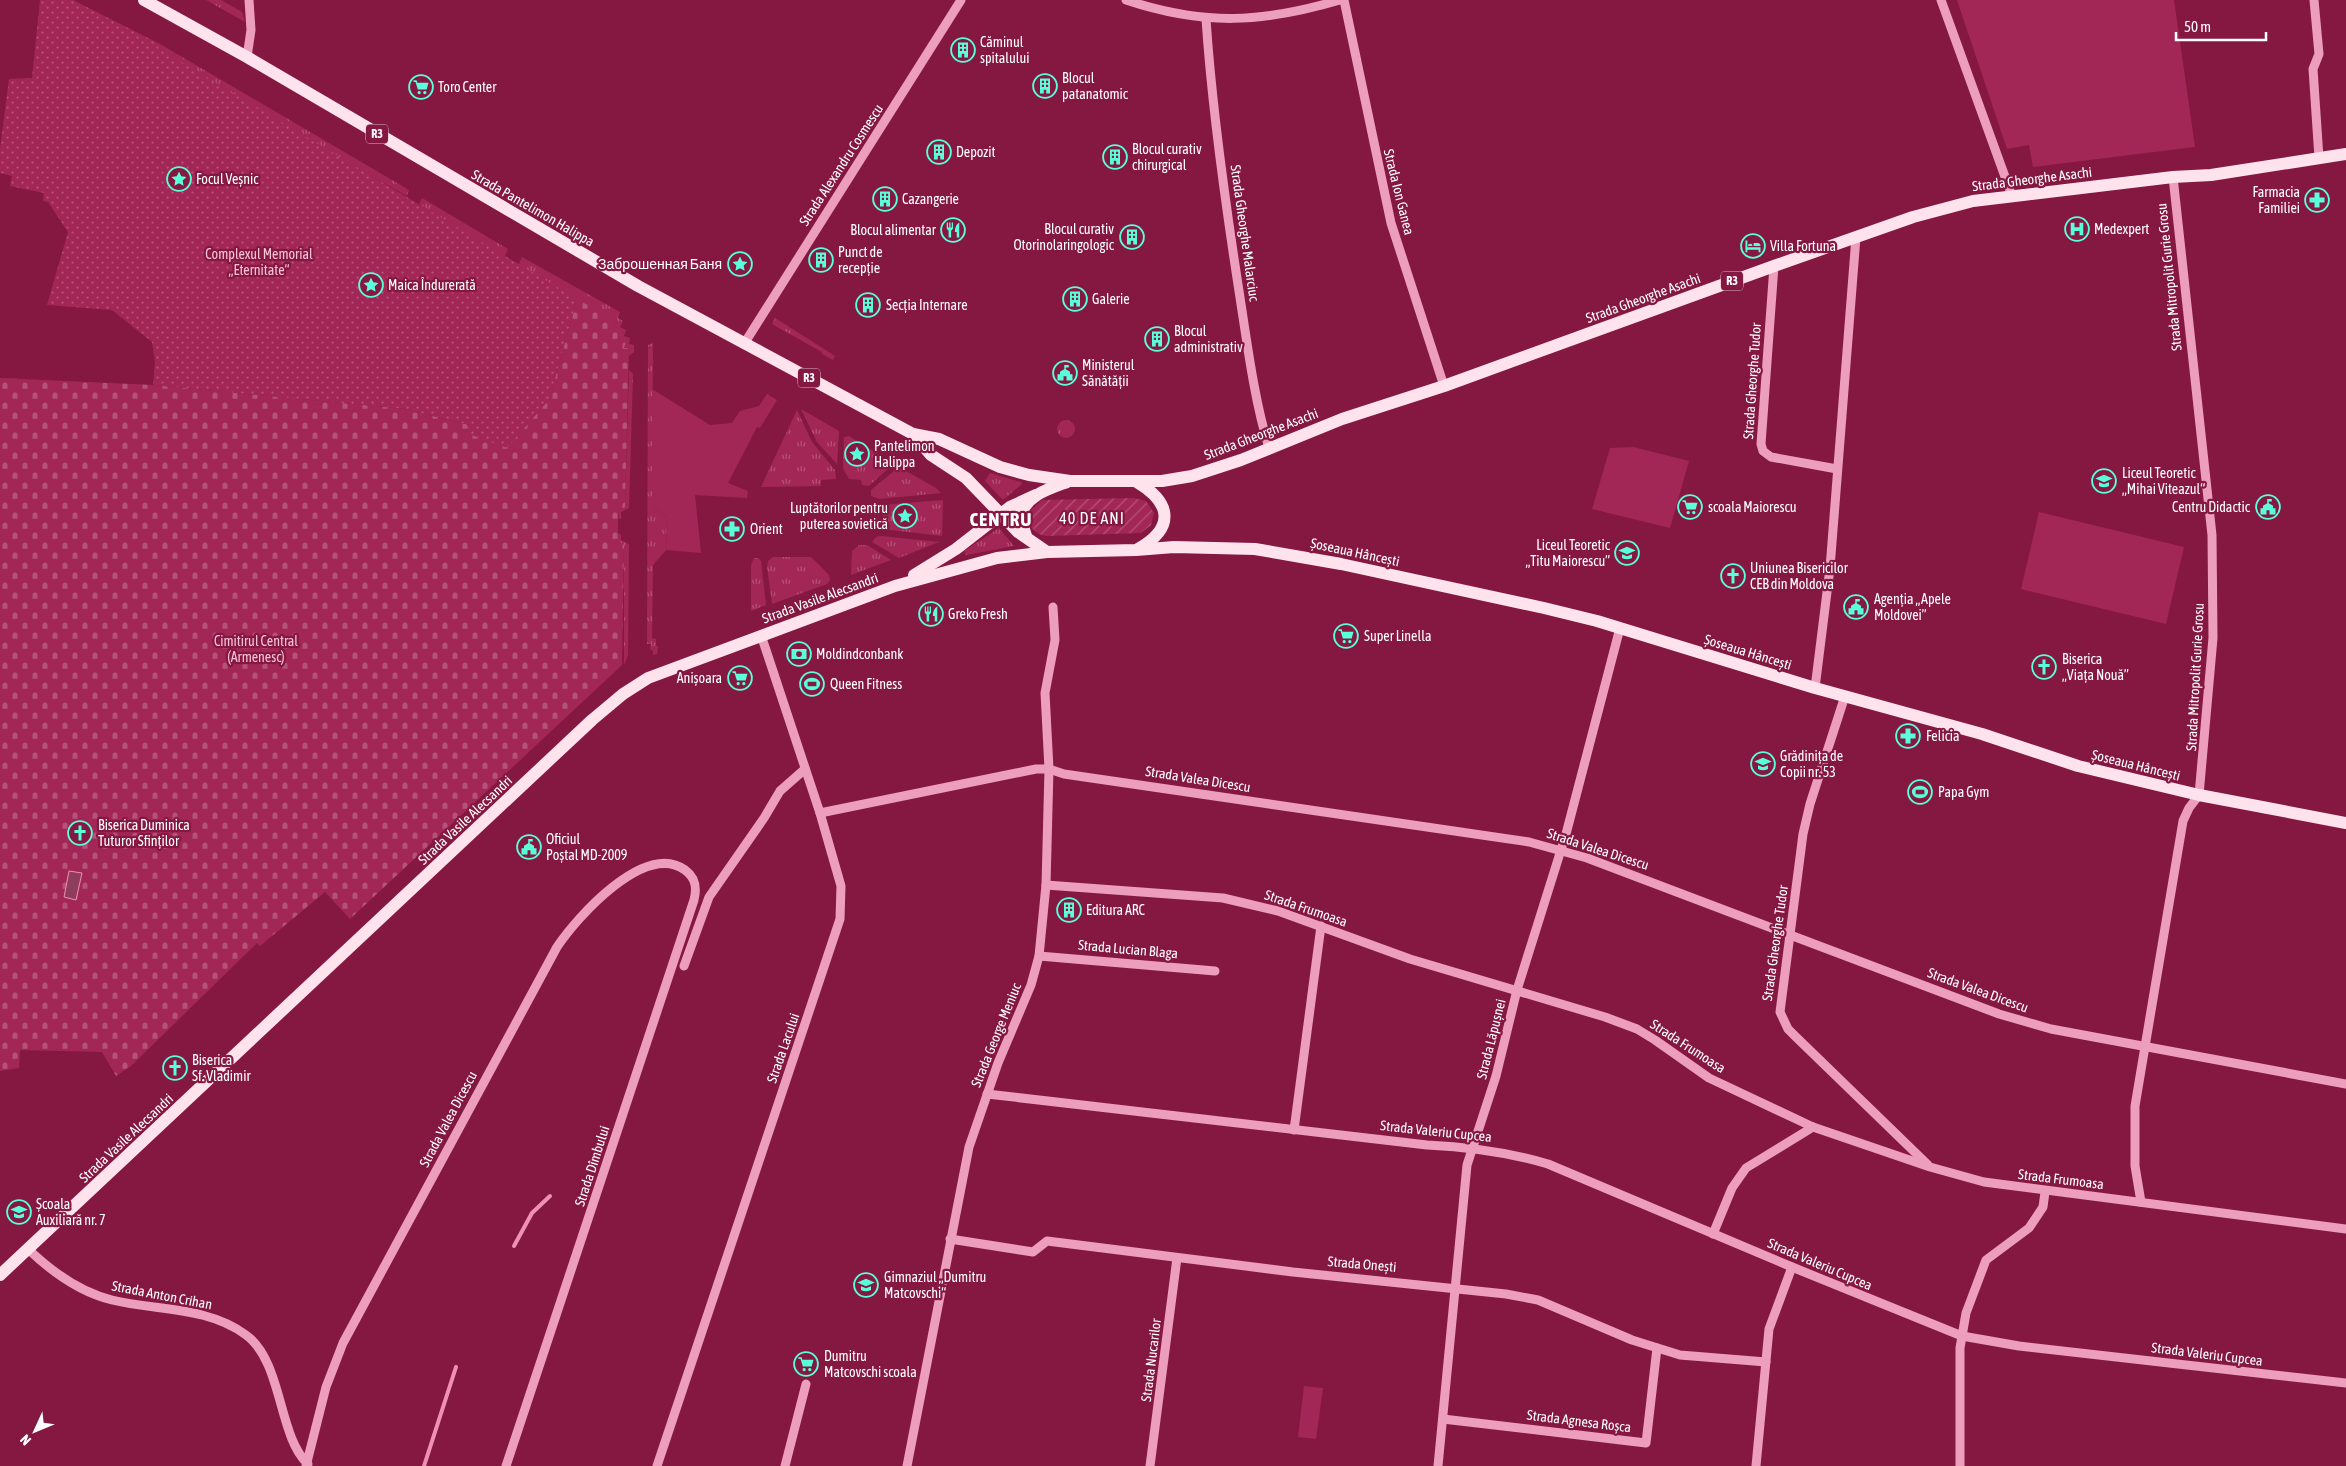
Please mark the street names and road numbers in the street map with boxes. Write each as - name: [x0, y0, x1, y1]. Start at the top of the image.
- street label: Strada Alexandru Cosmescu: [796, 101, 886, 229]
- road number: R3: [366, 125, 388, 144]
- street label: Strada Ion Ganea: [1381, 147, 1417, 237]
- street label: Strada Gheorghe Malarciuc: [1227, 164, 1263, 303]
- street label: Strada Gheorghe Asachi: [1971, 164, 2093, 194]
- street label: Strada Pantelimon Halippa: [469, 166, 597, 250]
- street label: Strada Mitropolit Gurie Grosu: [2153, 202, 2185, 352]
- street label: Strada Gheorghe Asachi: [1584, 270, 1702, 326]
- road number: R3: [1721, 272, 1743, 290]
- street label: Strada Gheorghe Tudor: [1740, 321, 1764, 440]
- road number: R3: [798, 368, 820, 388]
- street label: Strada Gheorghe Asachi: [1202, 405, 1320, 463]
- street label: Șoseaua Hâncești: [1309, 535, 1401, 569]
- street label: Strada Vasile Alecsandri: [760, 570, 880, 626]
- street label: Strada Mitropolit Gurie Grosu: [2183, 602, 2207, 752]
- street label: Șoseaua Hâncești: [1702, 631, 1794, 673]
- street label: Șoseaua Hâncești: [2090, 746, 2182, 784]
- street label: Strada Valea Dicescu: [1144, 763, 1252, 795]
- street label: Strada Vasile Alecsandri: [415, 772, 515, 868]
- street label: Strada Valea Dicescu: [1545, 825, 1651, 873]
- street label: Strada Gheorghe Tudor: [1759, 883, 1791, 1002]
- street label: Strada Frumoasa: [1263, 886, 1349, 930]
- street label: Strada Lucian Blaga: [1077, 937, 1179, 961]
- street label: Strada Valea Dicescu: [1925, 964, 2031, 1016]
- street label: Strada George Meniuc: [968, 980, 1025, 1089]
- street label: Strada Lăpușnei: [1473, 997, 1509, 1081]
- street label: Strada Lacului: [764, 1011, 802, 1085]
- street label: Strada Frumoasa: [1647, 1016, 1729, 1076]
- street label: Strada Valea Dicescu: [416, 1068, 480, 1170]
- street label: Strada Vasile Alecsandri: [76, 1090, 176, 1186]
- street label: Strada Valeriu Cupcea: [1379, 1117, 1493, 1145]
- street label: Strada Dîmbului: [571, 1124, 613, 1208]
- street label: Strada Frumoasa: [2017, 1166, 2105, 1192]
- street label: Strada Valeriu Cupcea: [1765, 1235, 1875, 1293]
- street label: Strada Onești: [1327, 1253, 1397, 1275]
- street label: Strada Anton Crihan: [110, 1277, 214, 1313]
- street label: Strada Nucarilor: [1138, 1317, 1164, 1403]
- street label: Strada Valeriu Cupcea: [2150, 1339, 2264, 1369]
- street label: Strada Agnesa Roșca: [1526, 1407, 1632, 1435]

